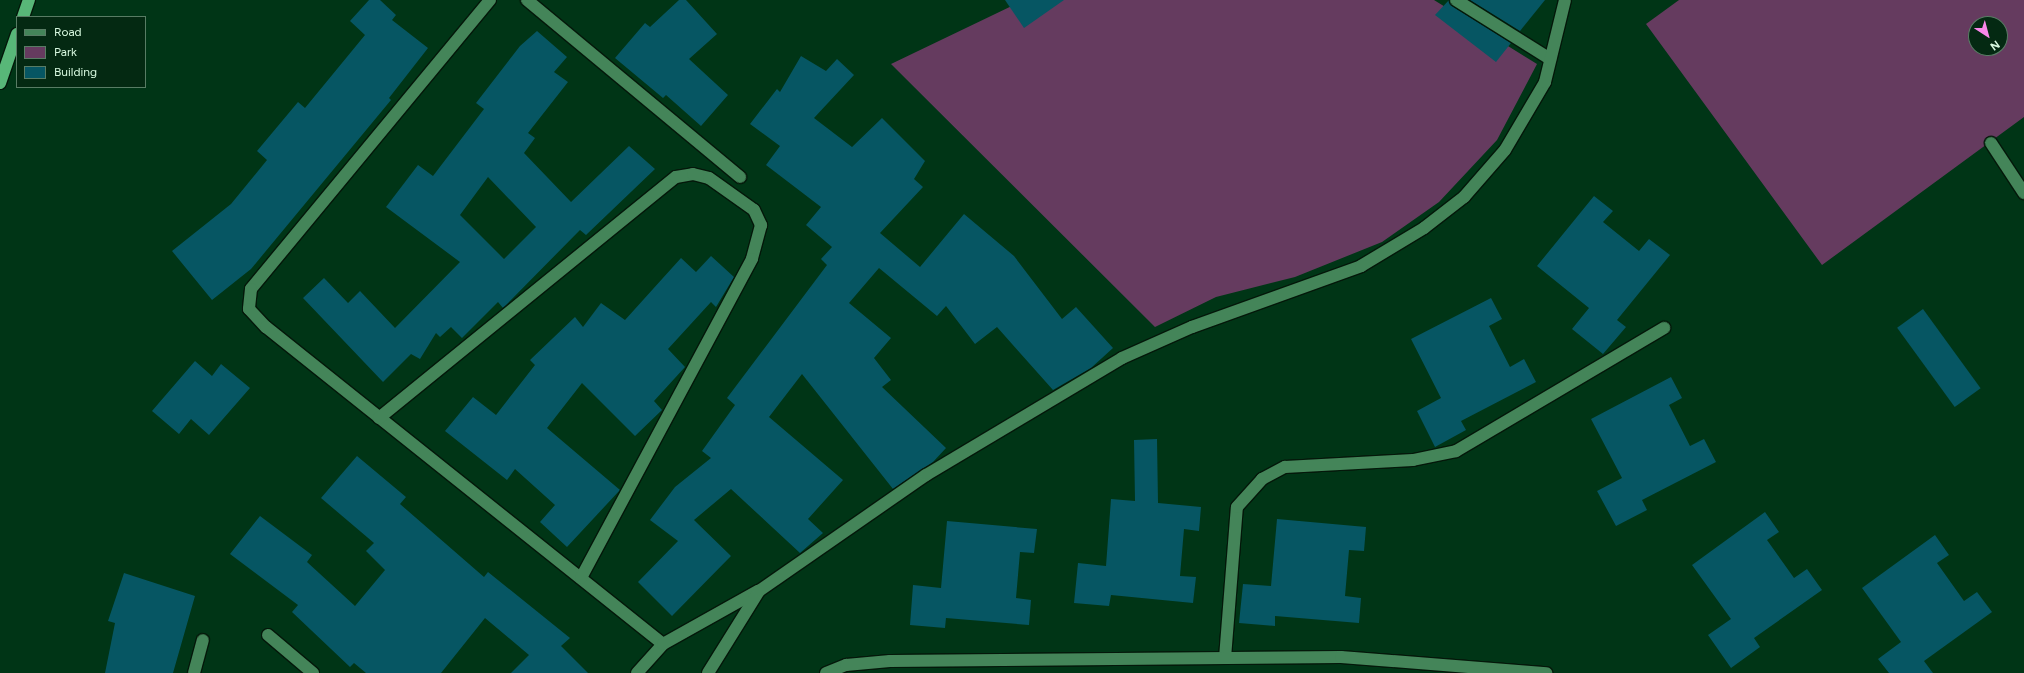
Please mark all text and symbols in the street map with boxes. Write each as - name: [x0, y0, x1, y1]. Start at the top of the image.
- legend: [16, 16, 146, 88]
- north arrow: [1968, 16, 2008, 56]
- text: Road: [54, 25, 82, 39]
- text: N: [1988, 38, 2002, 53]
- text: Park: [54, 45, 77, 59]
- text: Building: [54, 65, 97, 79]

